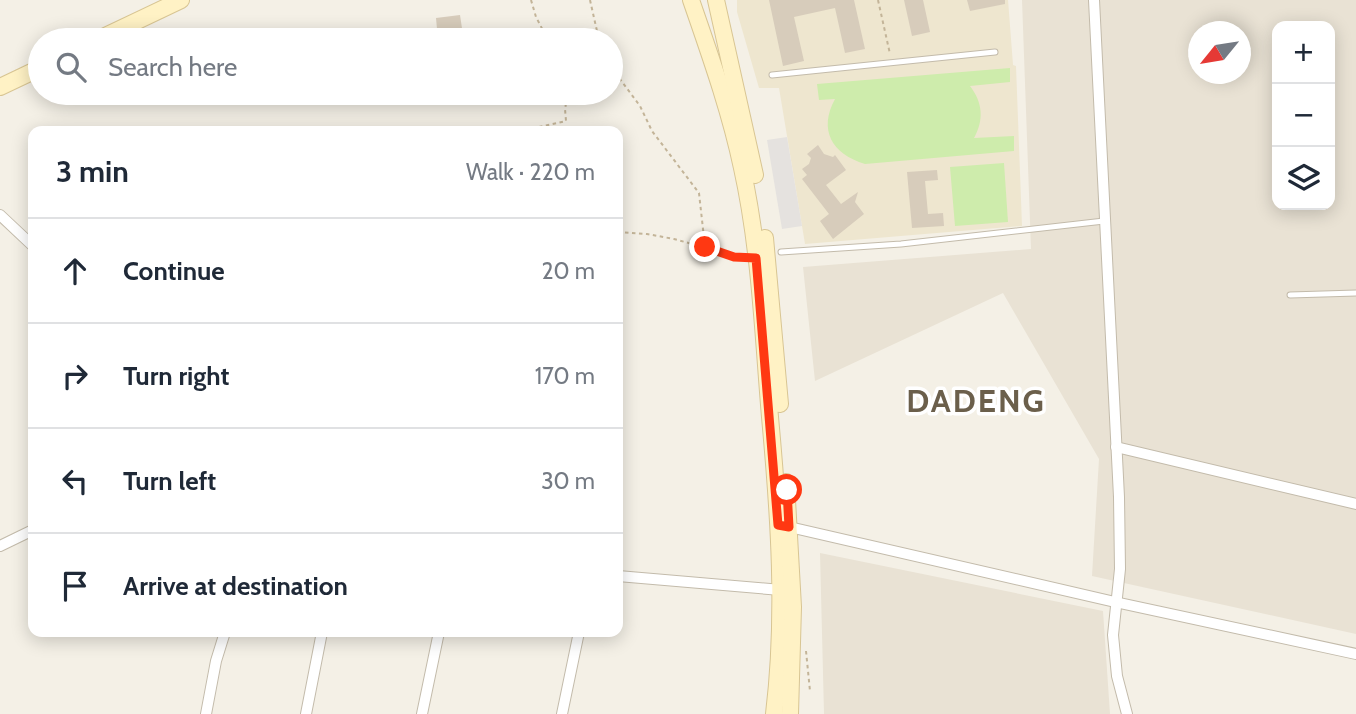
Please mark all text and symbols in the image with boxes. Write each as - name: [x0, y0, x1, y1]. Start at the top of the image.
- north arrow: [1188, 21, 1251, 84]
- map controls: [1272, 21, 1335, 210]
- button: +: [1272, 21, 1335, 84]
- search box: [28, 28, 623, 105]
- icon: search: [52, 48, 90, 86]
- text: Search here: [108, 51, 237, 83]
- button: −: [1272, 84, 1335, 147]
- button: layers: [1272, 147, 1335, 210]
- text: 3 min: [56, 153, 129, 190]
- text: Walk · 220 m: [466, 158, 595, 186]
- route end: [689, 231, 720, 262]
- icon: ahead: [56, 252, 94, 290]
- text: Continue: [123, 255, 225, 287]
- text: 20 m: [542, 257, 595, 285]
- icon: right: [56, 357, 94, 395]
- text: Turn right: [123, 360, 229, 392]
- text: 170 m: [535, 362, 595, 390]
- district label: DADENG: [906, 381, 1046, 420]
- icon: left: [56, 462, 94, 500]
- text: Turn left: [123, 465, 216, 497]
- text: 30 m: [541, 467, 595, 495]
- route start: [771, 474, 802, 505]
- icon: arrive: [56, 567, 94, 605]
- text: Arrive at destination: [123, 570, 348, 602]

